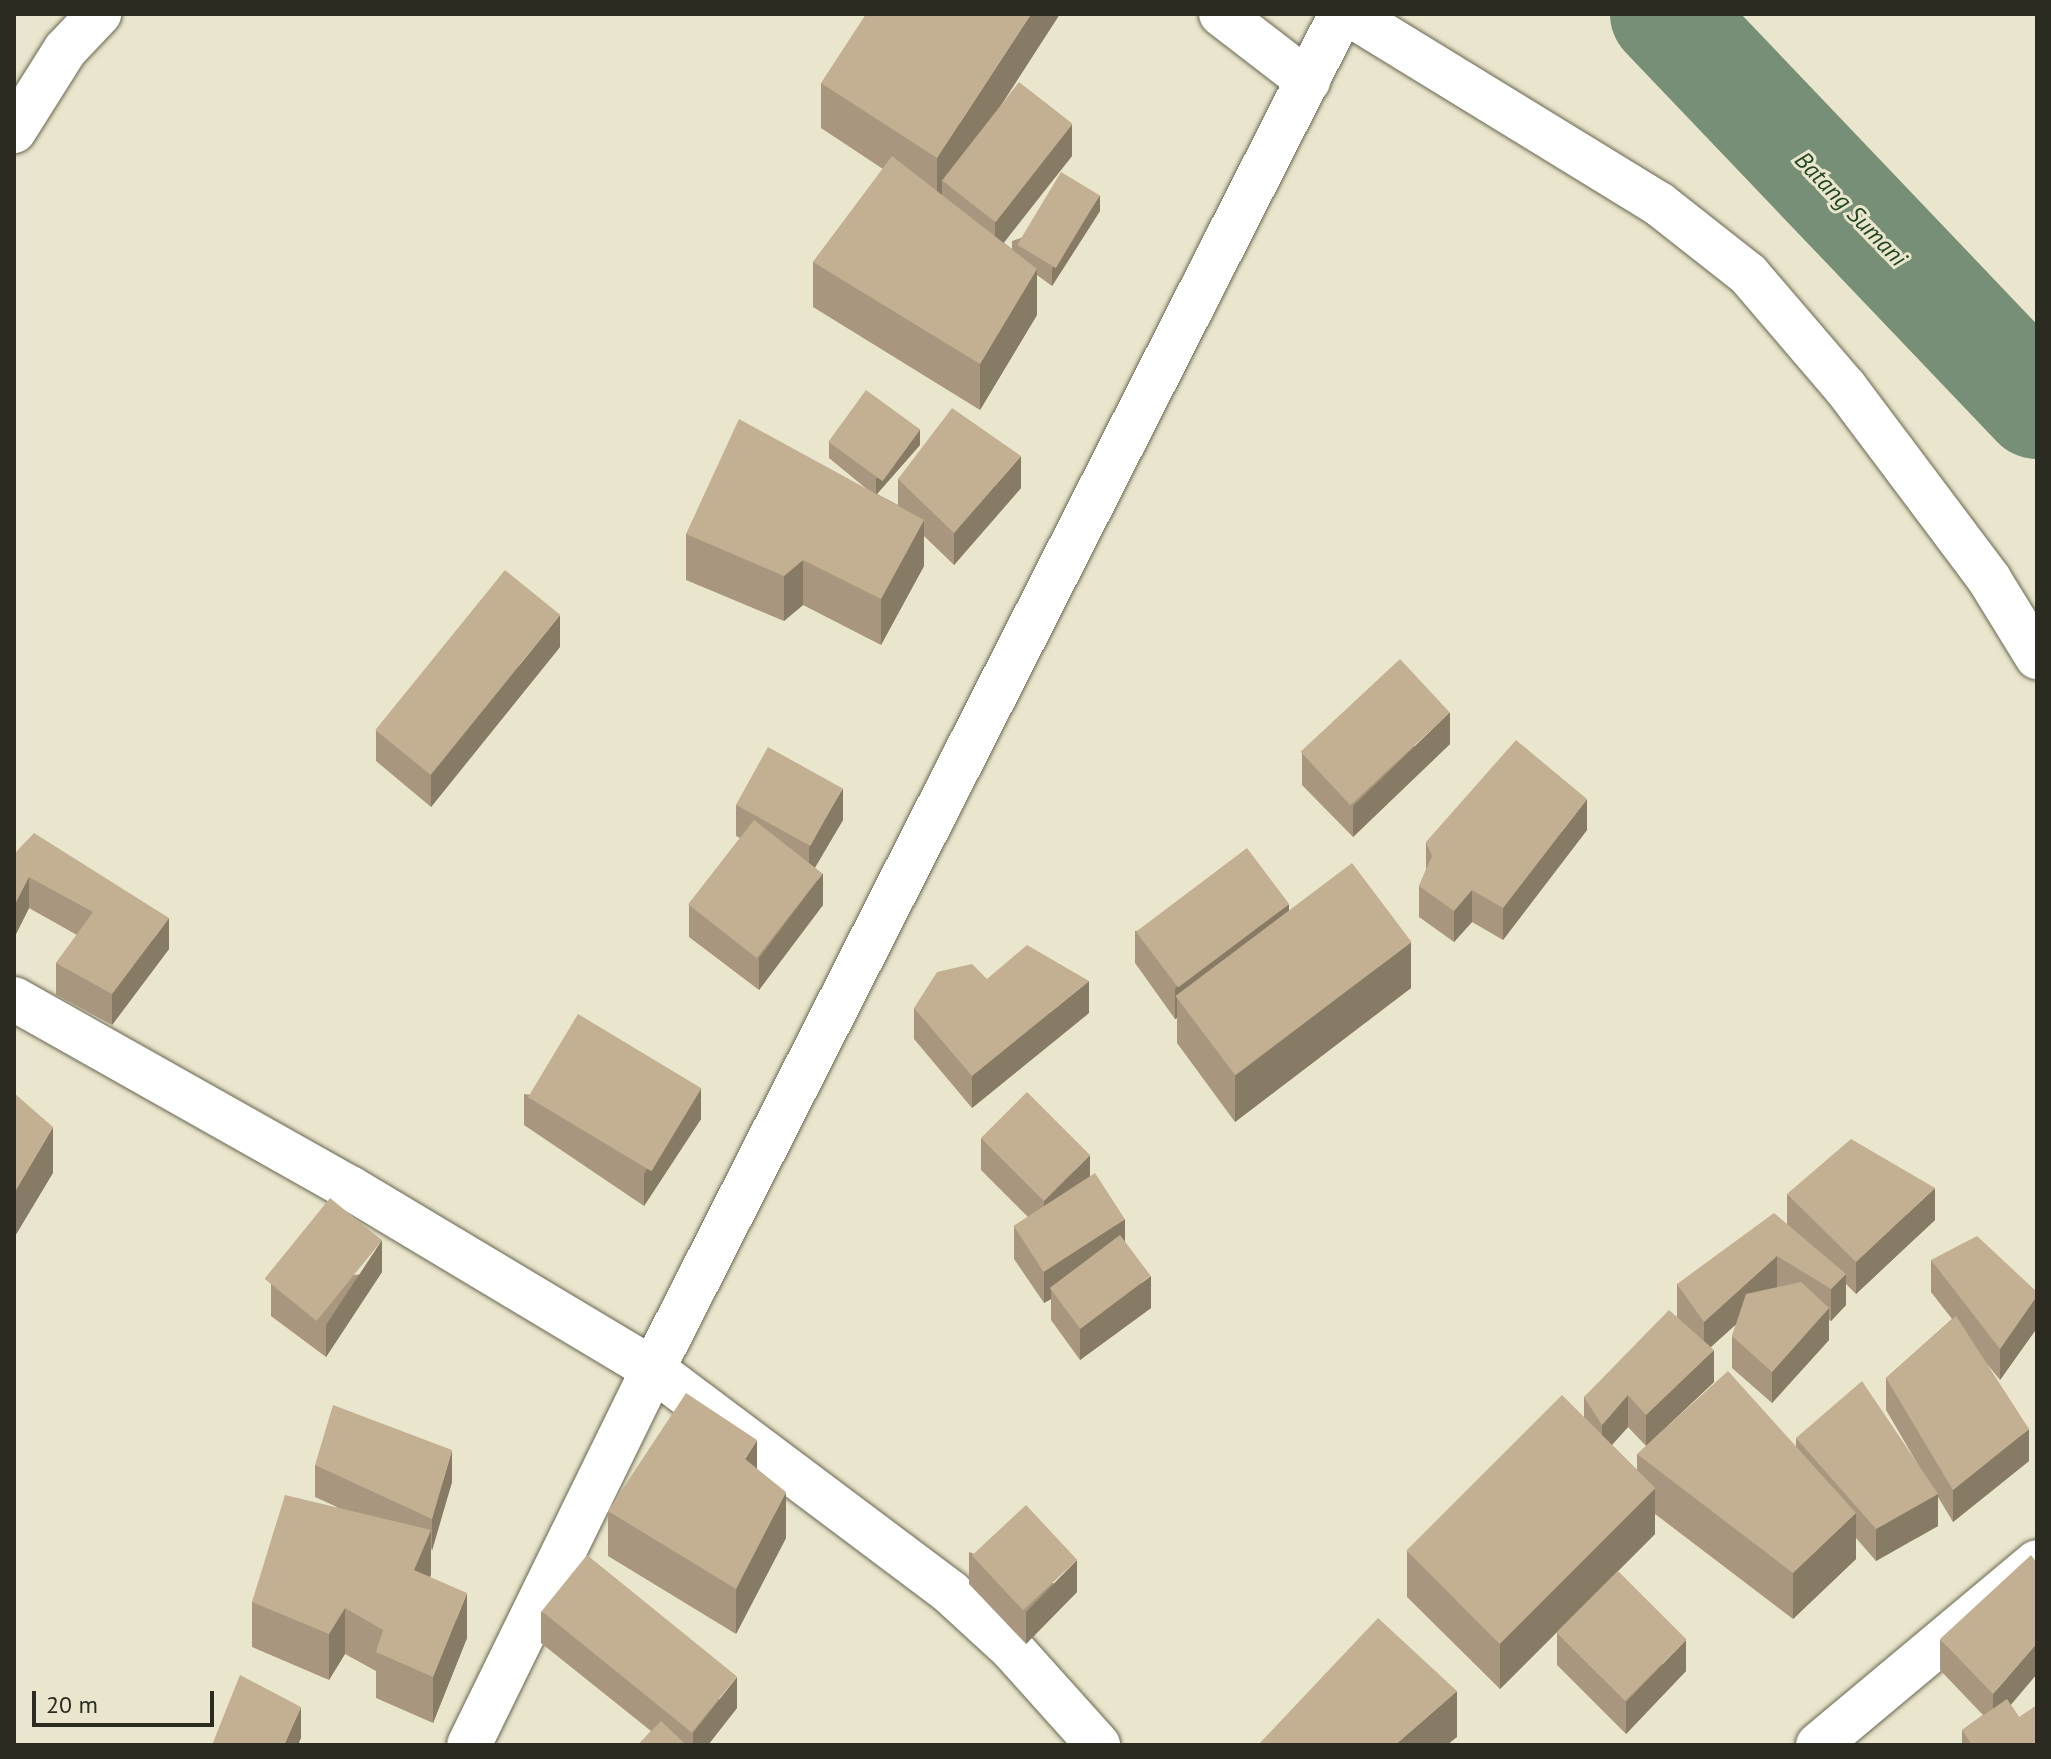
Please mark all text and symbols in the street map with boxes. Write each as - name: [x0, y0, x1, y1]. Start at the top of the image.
- water label: Batang Sumani: [1789, 146, 1913, 272]
- scale bar: [36, 1675, 218, 1725]
- text: 20 m: [46, 1689, 98, 1720]

